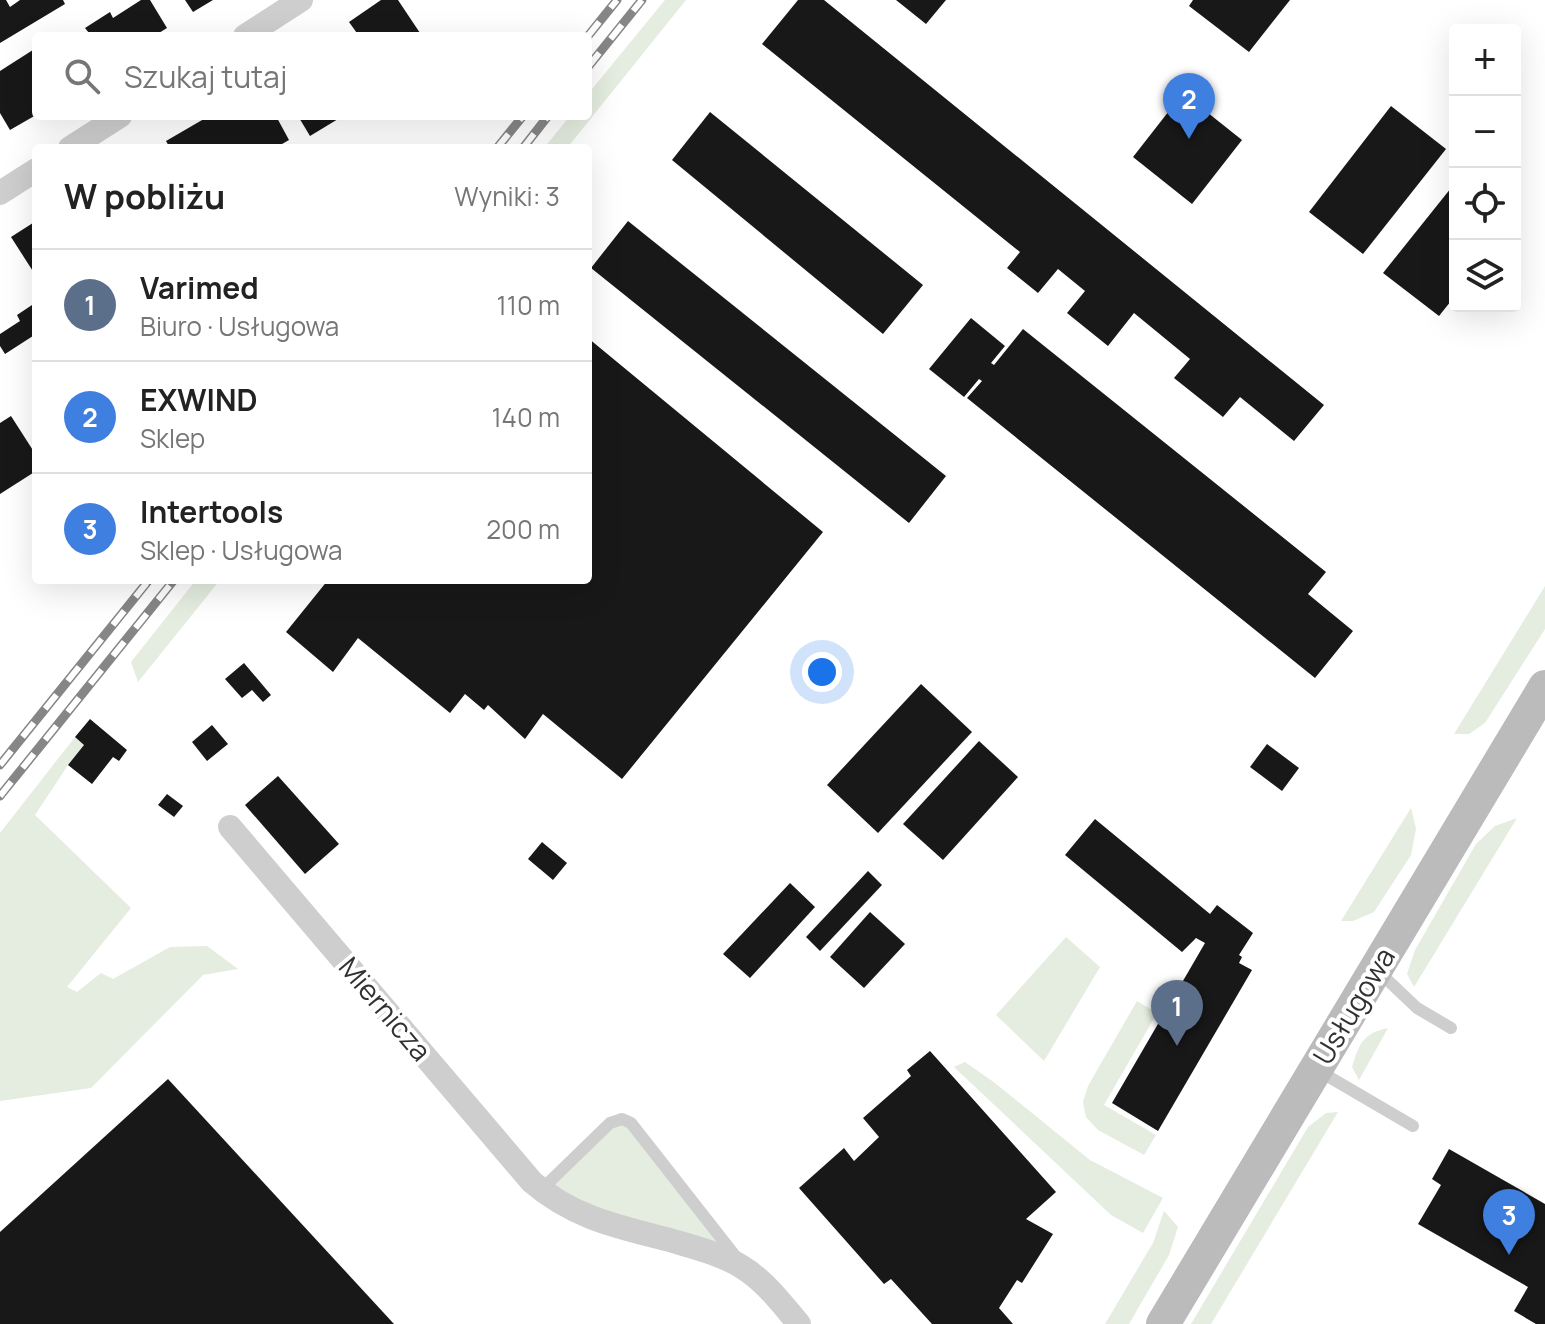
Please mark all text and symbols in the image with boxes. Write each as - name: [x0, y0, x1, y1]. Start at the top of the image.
- map controls: [1449, 24, 1521, 312]
- button: +: [1449, 24, 1521, 96]
- search box: [32, 32, 592, 120]
- icon: search: [60, 54, 104, 98]
- text: Szukaj tutaj: [124, 56, 287, 97]
- pin: 2: [1163, 73, 1215, 139]
- button: −: [1449, 96, 1521, 168]
- button: locate: [1449, 168, 1521, 240]
- text: W pobliżu: [64, 173, 225, 219]
- text: Wyniki: 3: [454, 178, 560, 214]
- button: layers: [1449, 240, 1521, 312]
- text: Varimed: [140, 267, 259, 308]
- text: 1: [84, 287, 96, 323]
- text: 110 m: [497, 287, 560, 323]
- text: Biuro · Usługowa: [140, 308, 339, 344]
- text: EXWIND: [140, 379, 257, 420]
- text: 2: [82, 399, 98, 435]
- text: 140 m: [491, 399, 560, 435]
- text: Sklep: [140, 420, 205, 456]
- text: Intertools: [140, 491, 283, 532]
- text: 3: [82, 511, 98, 547]
- text: 200 m: [486, 511, 560, 547]
- text: Sklep · Usługowa: [140, 532, 342, 568]
- your location: [802, 652, 842, 692]
- street label: Usługowa: [1303, 940, 1403, 1071]
- street label: Miernicza: [331, 948, 440, 1068]
- pin: 1: [1151, 980, 1203, 1046]
- pin: 3: [1483, 1189, 1535, 1255]

